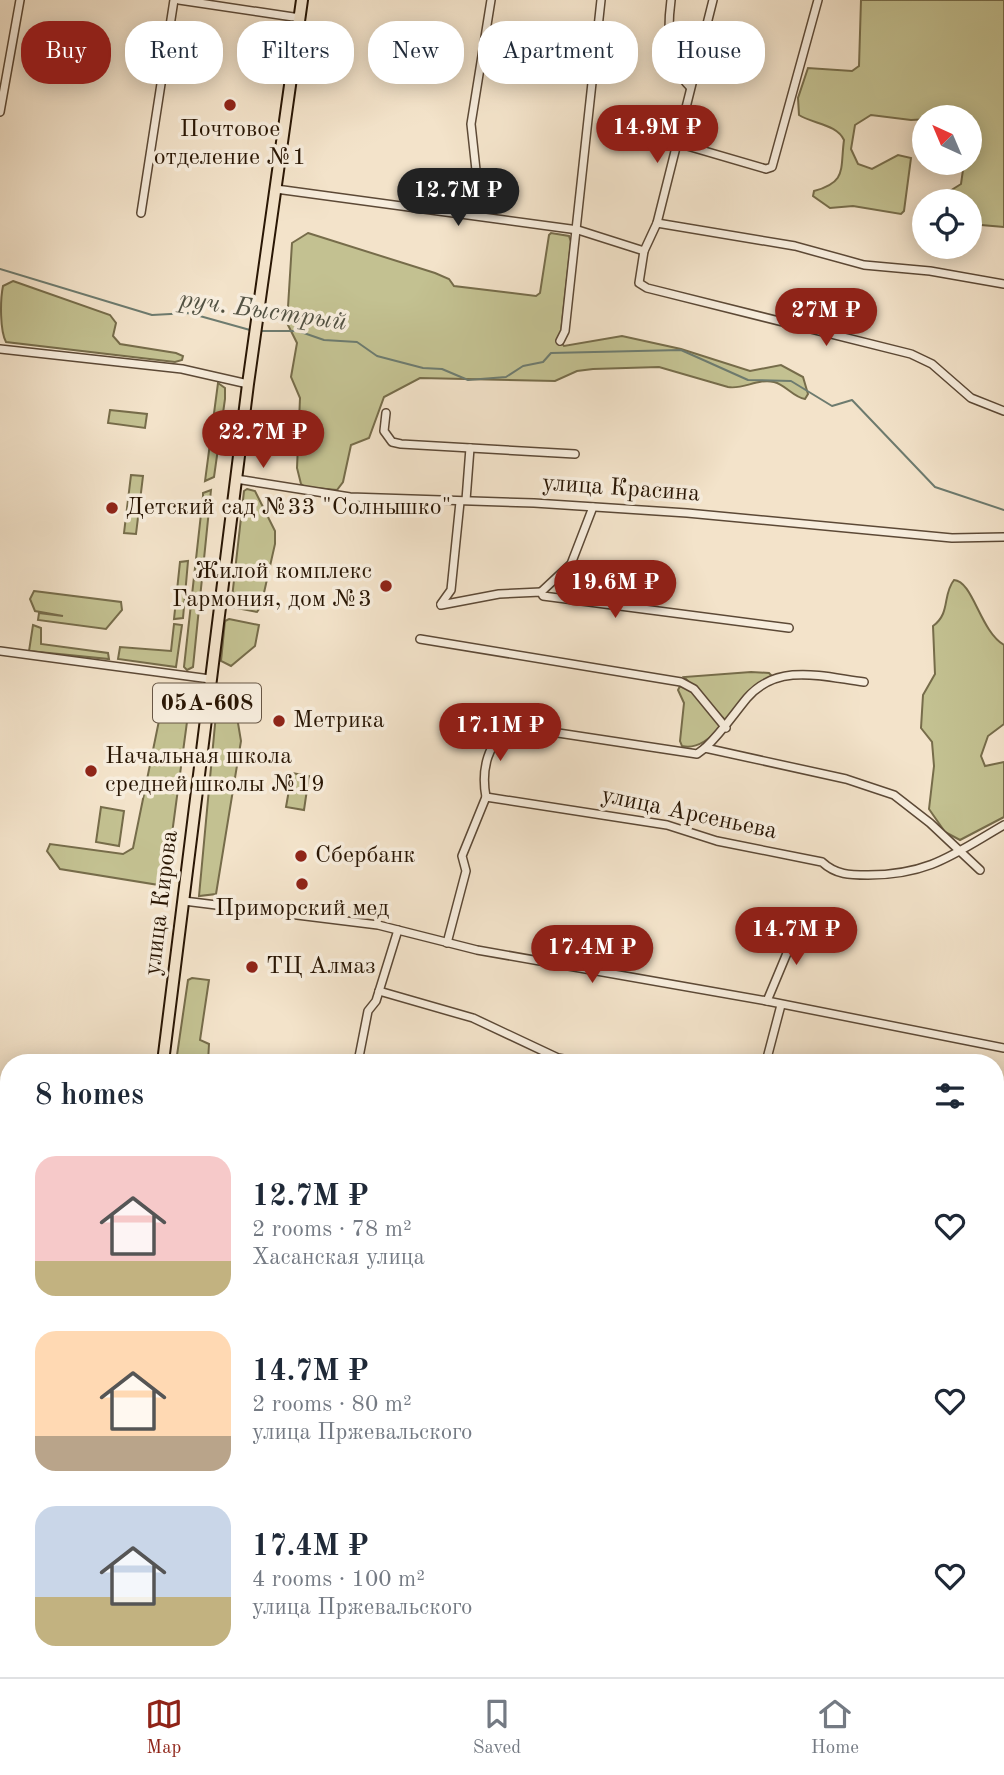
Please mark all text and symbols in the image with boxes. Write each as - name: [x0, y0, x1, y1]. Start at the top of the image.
- chip: Buy: [21, 21, 111, 84]
- chip: Rent: [125, 21, 223, 84]
- chip: Filters: [237, 21, 354, 84]
- chip: New: [368, 21, 464, 84]
- chip: Apartment: [478, 21, 638, 84]
- chip: House: [652, 21, 765, 84]
- marker: Почтовое отделение №1: [222, 97, 238, 113]
- north arrow: [912, 105, 982, 175]
- map controls: [912, 105, 982, 259]
- pin: 14.9M ₽: [592, 106, 722, 165]
- text: 14.9M ₽: [612, 116, 702, 139]
- place label: Почтовое отделение №1: [154, 118, 306, 170]
- pin: 12.7M ₽: [393, 168, 523, 228]
- text: 12.7M ₽: [413, 179, 503, 202]
- button: locate: [912, 189, 982, 259]
- water label: руч. Быстрый: [175, 286, 349, 336]
- pin: 27M ₽: [777, 288, 875, 348]
- text: 27M ₽: [791, 299, 861, 322]
- pin: 22.7M ₽: [198, 410, 328, 470]
- text: 22.7M ₽: [218, 421, 308, 444]
- street label: улица Красина: [541, 472, 701, 507]
- place label: Детский сад №33 "Солнышко": [126, 496, 451, 520]
- marker: Детский сад №33 "Солнышко": [104, 500, 120, 516]
- place label: Жилой комплекс Гармония, дом №3: [172, 560, 372, 612]
- pin: 19.6M ₽: [550, 560, 680, 620]
- text: 19.6M ₽: [570, 571, 660, 594]
- marker: Жилой комплекс Гармония, дом №3: [378, 578, 394, 594]
- road number: 05А-608: [153, 684, 261, 722]
- pin: 17.1M ₽: [435, 704, 565, 763]
- place label: Метрика: [293, 709, 385, 733]
- marker: Метрика: [271, 713, 287, 729]
- text: 17.1M ₽: [455, 714, 545, 737]
- place label: Начальная школа средней школы №19: [105, 745, 325, 797]
- marker: Начальная школа средней школы №19: [83, 763, 99, 779]
- street label: улица Арсеньева: [599, 784, 779, 844]
- street label: улица Кирова: [141, 829, 183, 977]
- place label: Сбербанк: [315, 844, 415, 868]
- marker: Сбербанк: [293, 848, 309, 864]
- marker: Приморский мед: [294, 876, 310, 892]
- place label: Приморский мед: [215, 897, 389, 921]
- pin: 14.7M ₽: [731, 908, 861, 967]
- text: 14.7M ₽: [751, 918, 841, 941]
- pin: 17.4M ₽: [527, 926, 657, 985]
- text: 17.4M ₽: [547, 936, 637, 959]
- place label: ТЦ Алмаз: [266, 955, 376, 979]
- marker: ТЦ Алмаз: [244, 959, 260, 975]
- icon: filters: [931, 1077, 969, 1115]
- text: 8 homes: [35, 1081, 144, 1111]
- text: 12.7M ₽: [252, 1182, 369, 1212]
- icon: home: [91, 1184, 175, 1268]
- icon: heart: [931, 1207, 969, 1245]
- text: 2 rooms · 78 m²: [252, 1218, 412, 1241]
- text: Хасанская улица: [252, 1246, 425, 1269]
- text: 14.7M ₽: [252, 1357, 369, 1387]
- icon: home: [91, 1359, 175, 1443]
- icon: heart: [931, 1382, 969, 1420]
- text: 2 rooms · 80 m²: [252, 1393, 412, 1416]
- text: улица Пржевальского: [252, 1421, 472, 1444]
- text: 17.4M ₽: [252, 1532, 369, 1562]
- icon: home: [91, 1534, 175, 1618]
- icon: heart: [931, 1557, 969, 1595]
- text: 4 rooms · 100 m²: [252, 1568, 425, 1591]
- text: улица Пржевальского: [252, 1596, 472, 1619]
- tab: Map: [145, 1695, 183, 1760]
- tab: Saved: [473, 1695, 521, 1760]
- tab: Home: [811, 1695, 859, 1760]

